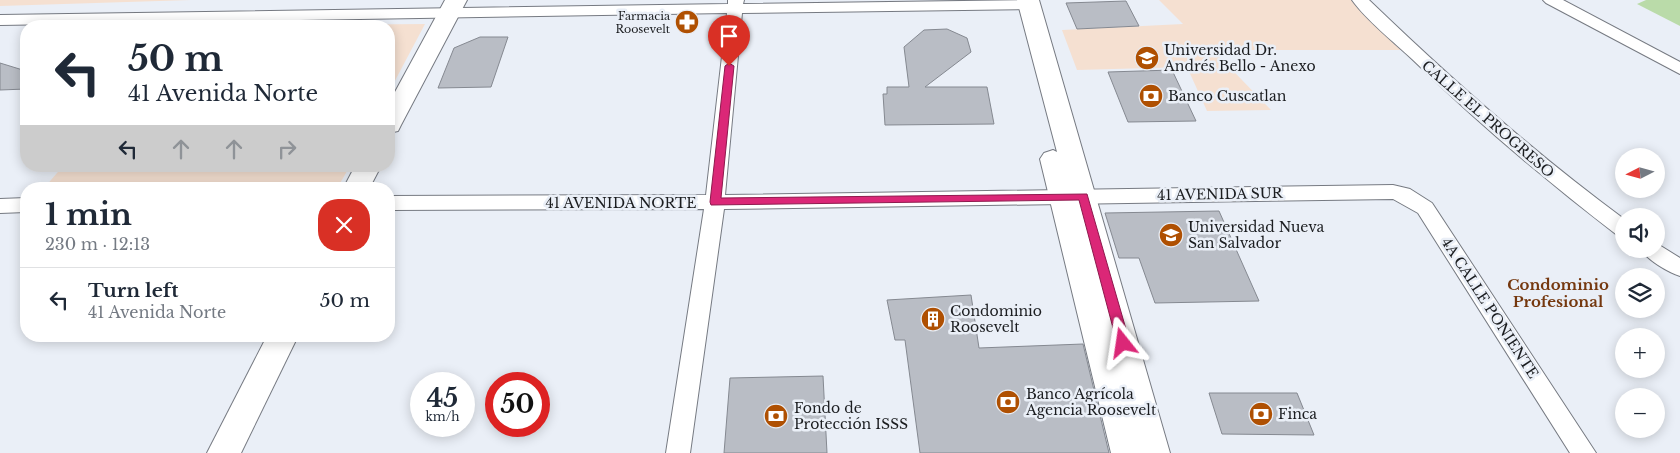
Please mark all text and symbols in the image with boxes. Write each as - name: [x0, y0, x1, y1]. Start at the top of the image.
- place label: Farmacia Roosevelt: [615, 9, 671, 36]
- pharmacy icon: Farmacia Roosevelt: [674, 9, 700, 35]
- pin: [708, 15, 750, 66]
- icon: arrive: [715, 22, 743, 50]
- text: 50 m: [128, 37, 223, 80]
- icon: left: [45, 40, 110, 105]
- place label: Universidad Dr. Andrés Bello - Anexo: [1163, 41, 1316, 75]
- school or university icon: Universidad Dr. Andrés Bello - Anexo: [1134, 45, 1160, 71]
- street label: CALLE EL PROGRESO: [1418, 57, 1558, 181]
- text: 41 Avenida Norte: [128, 80, 318, 107]
- bank icon: Banco Cuscatlan: [1138, 83, 1164, 109]
- place label: Banco Cuscatlan: [1168, 87, 1287, 105]
- icon: left: [114, 135, 142, 163]
- icon: ahead: [167, 135, 195, 163]
- icon: ahead: [220, 135, 248, 163]
- icon: right: [273, 135, 301, 163]
- north arrow: [1615, 148, 1665, 198]
- map controls: [1615, 148, 1665, 438]
- street label: 41 AVENIDA SUR: [1157, 184, 1284, 204]
- street label: 41 AVENIDA NORTE: [545, 194, 697, 212]
- text: 1 min: [45, 196, 132, 233]
- button: close: [318, 199, 370, 251]
- button: sound: [1615, 208, 1665, 258]
- place label: Universidad Nueva San Salvador: [1188, 218, 1325, 252]
- school or university icon: Universidad Nueva San Salvador: [1158, 222, 1184, 248]
- text: 230 m · 12:13: [45, 234, 150, 254]
- street label: 4A CALLE PONIENTE: [1438, 234, 1542, 382]
- button: layers: [1615, 268, 1665, 318]
- district label: Condominio Profesional: [1507, 275, 1609, 311]
- text: Turn left: [88, 279, 179, 302]
- icon: left: [45, 286, 73, 314]
- text: 50 m: [320, 289, 370, 312]
- text: 41 Avenida Norte: [88, 302, 226, 322]
- place label: Condominio Roosevelt: [950, 302, 1042, 336]
- building icon: Condominio Roosevelt: [920, 306, 946, 332]
- position arrow: [1096, 316, 1148, 368]
- button: +: [1615, 328, 1665, 378]
- speed limit sign: 50: [485, 372, 550, 437]
- text: 45: [427, 383, 458, 414]
- place label: Banco Agrícola Agencia Roosevelt: [1025, 385, 1157, 419]
- button: −: [1615, 388, 1665, 438]
- bank icon: Banco Agrícola Agencia Roosevelt: [995, 389, 1021, 415]
- place label: Fondo de Protección ISSS: [794, 399, 908, 433]
- bank icon: Finca: [1248, 401, 1274, 427]
- bank icon: Fondo de Protección ISSS: [763, 403, 789, 429]
- place label: Finca: [1278, 405, 1317, 423]
- text: km/h: [425, 409, 460, 424]

